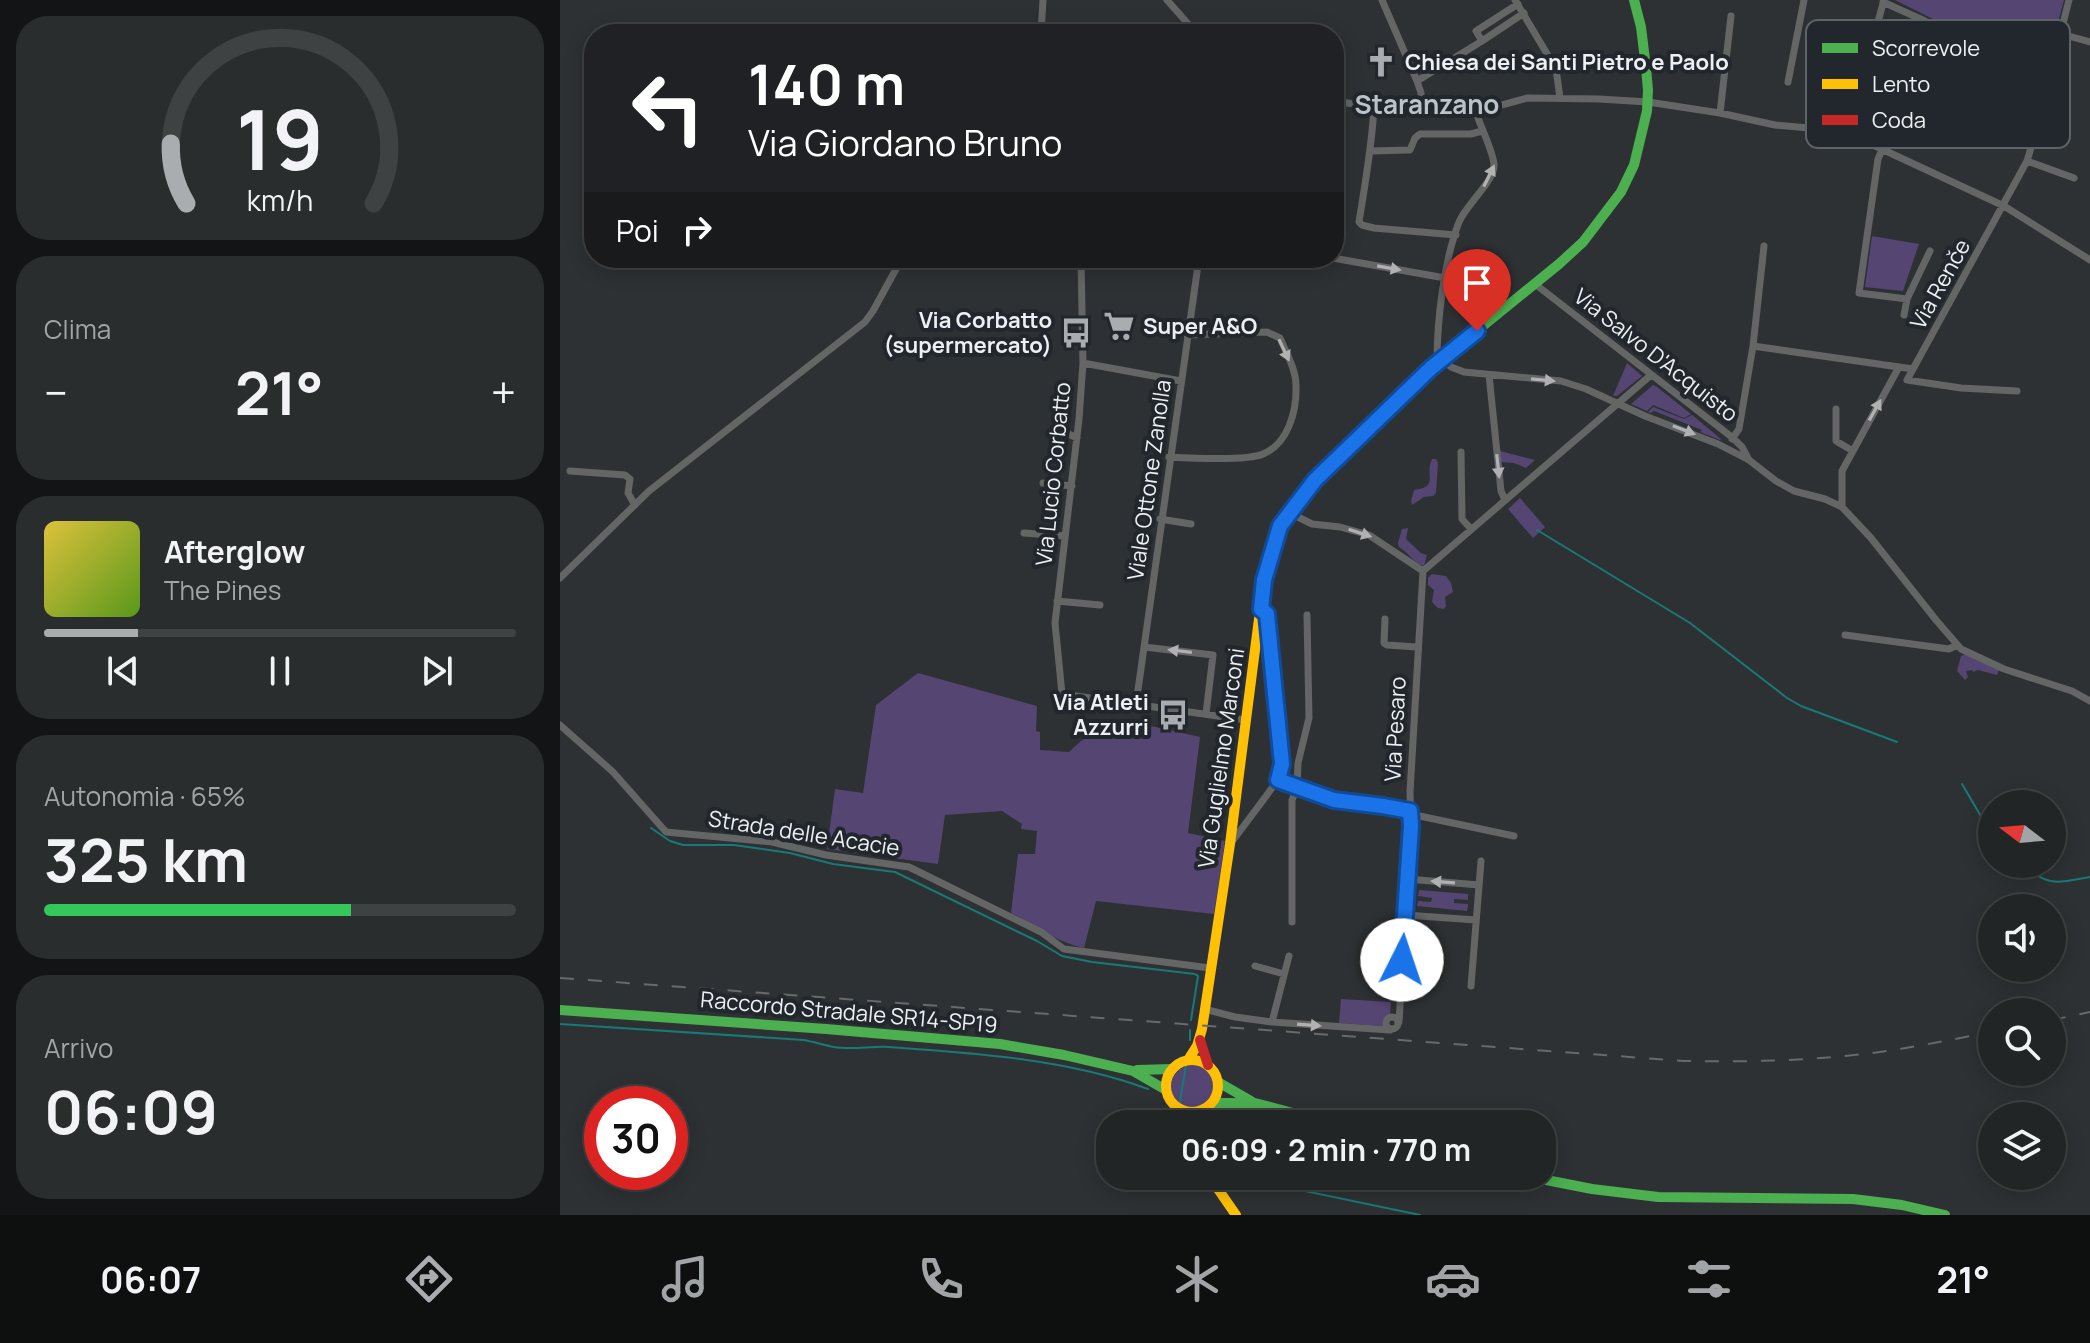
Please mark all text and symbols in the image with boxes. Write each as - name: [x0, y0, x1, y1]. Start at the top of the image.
- legend: [1806, 20, 2070, 148]
- text: Scorrevole: [1872, 33, 1980, 63]
- text: 140 m: [748, 45, 905, 122]
- church icon: Chiesa dei Santi Pietro e Paolo: [1364, 45, 1398, 79]
- place label: Chiesa dei Santi Pietro e Paolo: [1405, 47, 1729, 77]
- icon: left: [616, 56, 720, 160]
- text: Lento: [1872, 69, 1930, 99]
- text: 19: [236, 80, 324, 194]
- district label: Staranzano: [1355, 86, 1499, 122]
- text: Coda: [1872, 105, 1926, 135]
- text: Via Giordano Bruno: [748, 118, 1062, 167]
- one-way arrow: [1482, 164, 1496, 187]
- text: km/h: [247, 181, 313, 220]
- icon: right: [675, 208, 719, 252]
- text: Poi: [616, 210, 659, 251]
- street label: Via Renče: [1903, 233, 1977, 334]
- pin: [1443, 249, 1511, 331]
- icon: arrive: [1455, 261, 1499, 305]
- one-way arrow: [1377, 263, 1402, 275]
- street label: Via Salvo D'Acquisto: [1568, 281, 1744, 429]
- place label: Via Corbatto (supermercato): [884, 305, 1052, 360]
- supermarket icon: Super A&O: [1102, 309, 1136, 343]
- text: Clima: [44, 311, 111, 347]
- place label: Super A&O: [1143, 311, 1257, 341]
- bus stop icon: Via Corbatto (supermercato): [1059, 316, 1093, 350]
- one-way arrow: [1277, 338, 1291, 361]
- text: 21°: [235, 351, 324, 433]
- text: −: [44, 362, 68, 422]
- text: +: [491, 362, 516, 422]
- one-way arrow: [1531, 373, 1556, 386]
- street label: Viale Ottone Zanolla: [1120, 378, 1178, 582]
- street label: Via Lucio Corbatto: [1028, 381, 1078, 567]
- one-way arrow: [1868, 399, 1882, 421]
- one-way arrow: [1672, 424, 1696, 437]
- one-way arrow: [1492, 454, 1505, 479]
- one-way arrow: [1348, 527, 1372, 539]
- text: Afterglow: [164, 531, 305, 572]
- text: The Pines: [164, 572, 281, 608]
- one-way arrow: [1167, 645, 1192, 658]
- street label: Via Guglielmo Marconi: [1191, 646, 1251, 870]
- icon: previous: [101, 649, 145, 693]
- icon: pause: [258, 649, 302, 693]
- icon: next: [415, 649, 459, 693]
- street label: Via Pesaro: [1377, 676, 1413, 782]
- place label: Via Atleti Azzurri: [1053, 687, 1149, 742]
- bus stop icon: Via Atleti Azzurri: [1156, 698, 1190, 732]
- text: Autonomia · 65%: [44, 778, 245, 814]
- north arrow: [1978, 790, 2066, 878]
- map controls: [1978, 790, 2066, 1190]
- street label: Strada delle Acacie: [706, 803, 902, 863]
- text: 325 km: [44, 818, 248, 900]
- one-way arrow: [1430, 875, 1455, 888]
- button: sound: [1978, 894, 2066, 982]
- position arrow: [1360, 918, 1444, 1002]
- street label: Raccordo Stradale SR14-SP19: [699, 984, 999, 1040]
- button: search: [1978, 998, 2066, 1086]
- one-way arrow: [1297, 1019, 1322, 1032]
- text: Arrivo: [44, 1030, 113, 1066]
- text: 06:09: [44, 1070, 218, 1152]
- speed limit sign: 30: [584, 1086, 688, 1190]
- button: layers: [1978, 1102, 2066, 1190]
- text: 06:09 · 2 min · 770 m: [1181, 1129, 1471, 1170]
- icon: directions: [401, 1251, 457, 1307]
- icon: music: [657, 1251, 713, 1307]
- icon: phone: [913, 1251, 969, 1307]
- icon: climate: [1169, 1251, 1225, 1307]
- icon: car: [1425, 1251, 1481, 1307]
- icon: filters: [1681, 1251, 1737, 1307]
- text: 06:07: [100, 1255, 201, 1304]
- text: 21°: [1937, 1255, 1990, 1304]

